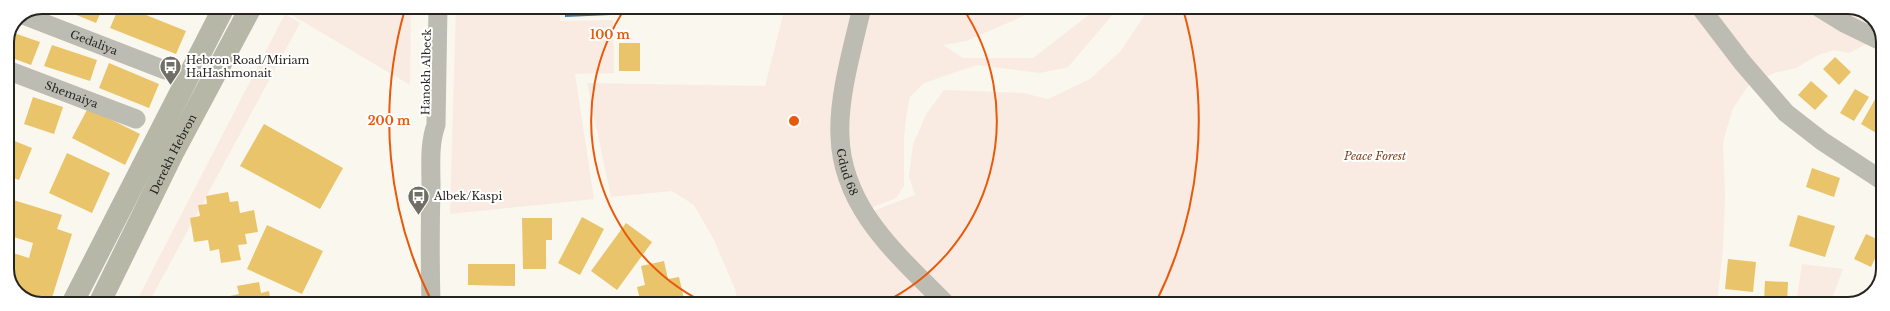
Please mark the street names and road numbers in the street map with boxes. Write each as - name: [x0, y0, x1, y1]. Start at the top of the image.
- street label: Gedaliya: [68, 27, 120, 58]
- street label: Hanokh Albeck: [418, 28, 434, 115]
- street label: Shemaiya: [43, 78, 101, 111]
- street label: Derekh Hebron: [147, 111, 200, 197]
- street label: Gdud 68: [834, 147, 861, 198]

